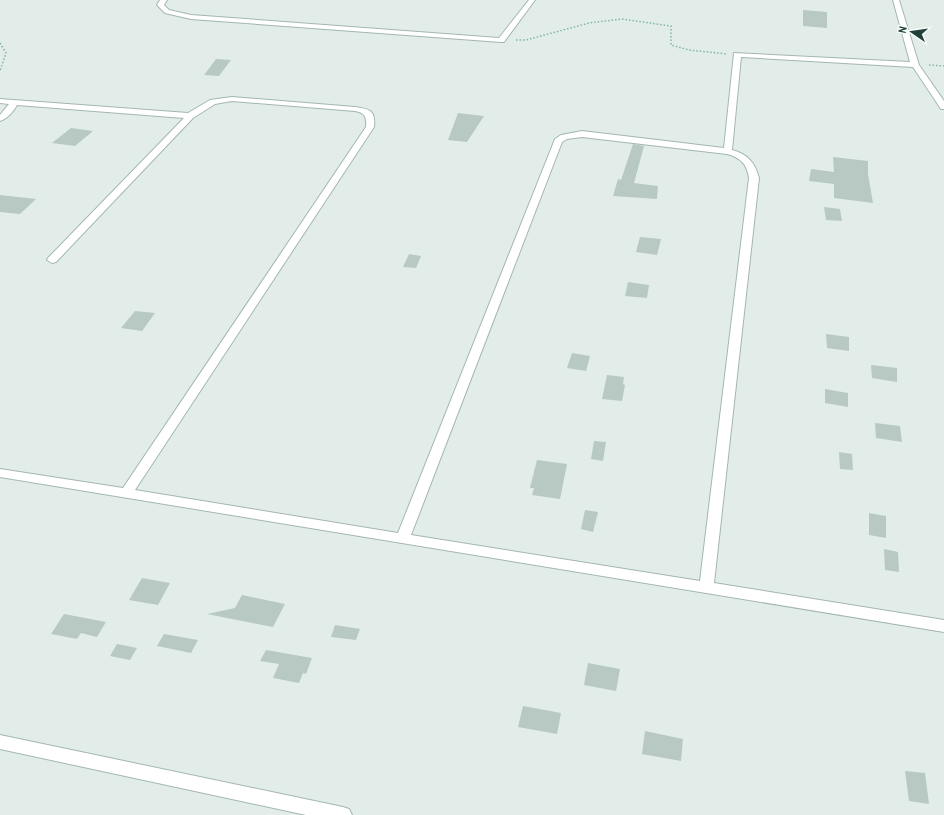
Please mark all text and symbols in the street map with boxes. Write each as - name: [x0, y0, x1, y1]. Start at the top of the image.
- north arrow: [892, 12, 932, 52]
- text: N: [895, 25, 910, 34]

